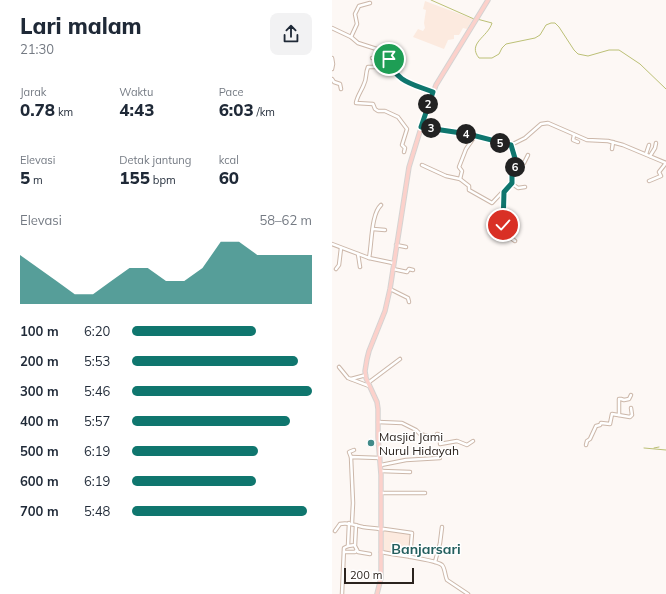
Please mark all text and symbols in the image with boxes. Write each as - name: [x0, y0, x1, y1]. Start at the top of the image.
- text: Lari malam: [20, 12, 142, 40]
- button: share: [270, 13, 312, 55]
- text: 21:30: [20, 41, 54, 57]
- pin: [372, 42, 406, 76]
- icon: arrive: [378, 48, 400, 70]
- text: Jarak: [20, 85, 46, 99]
- text: Waktu: [119, 85, 153, 99]
- text: Pace: [219, 85, 243, 99]
- pin: 2: [418, 94, 438, 114]
- text: 2: [425, 97, 431, 111]
- text: 0.78: [20, 99, 55, 120]
- text: 4:43: [119, 99, 154, 120]
- text: 6:03: [219, 99, 254, 120]
- text: km: [55, 105, 73, 119]
- text: /km: [254, 105, 275, 119]
- pin: 3: [421, 118, 441, 138]
- text: 3: [428, 121, 434, 135]
- pin: 4: [456, 124, 476, 144]
- text: 4: [463, 127, 469, 141]
- pin: 5: [490, 133, 510, 153]
- text: 5: [497, 136, 503, 150]
- text: Elevasi: [20, 153, 55, 167]
- text: Detak jantung: [119, 153, 191, 167]
- text: kcal: [219, 153, 239, 167]
- pin: 6: [505, 157, 525, 177]
- text: 6: [512, 160, 518, 174]
- text: 5: [20, 167, 30, 188]
- text: 155: [119, 167, 150, 188]
- text: 60: [219, 167, 239, 188]
- text: m: [30, 173, 43, 187]
- text: bpm: [150, 173, 176, 187]
- pin: [486, 208, 520, 242]
- text: Elevasi: [20, 212, 62, 228]
- text: 58–62 m: [259, 212, 312, 228]
- icon: check: [492, 214, 514, 236]
- text: 100 m: [20, 323, 59, 339]
- text: 6:20: [84, 323, 110, 339]
- text: 200 m: [20, 353, 59, 369]
- text: 5:53: [84, 353, 110, 369]
- text: 300 m: [20, 383, 59, 399]
- text: 5:46: [84, 383, 110, 399]
- text: 400 m: [20, 413, 59, 429]
- text: 5:57: [84, 413, 110, 429]
- place label: Masjid Jami Nurul Hidayah: [379, 429, 459, 458]
- marker: Masjid Jami Nurul Hidayah: [366, 438, 376, 448]
- text: 500 m: [20, 443, 59, 459]
- text: 6:19: [84, 443, 110, 459]
- text: 600 m: [20, 473, 59, 489]
- text: 6:19: [84, 473, 110, 489]
- text: 700 m: [20, 503, 59, 519]
- text: 5:48: [84, 503, 110, 519]
- district label: Banjarsari: [391, 540, 461, 558]
- scale bar: [344, 566, 414, 585]
- text: 200 m: [350, 568, 382, 582]

